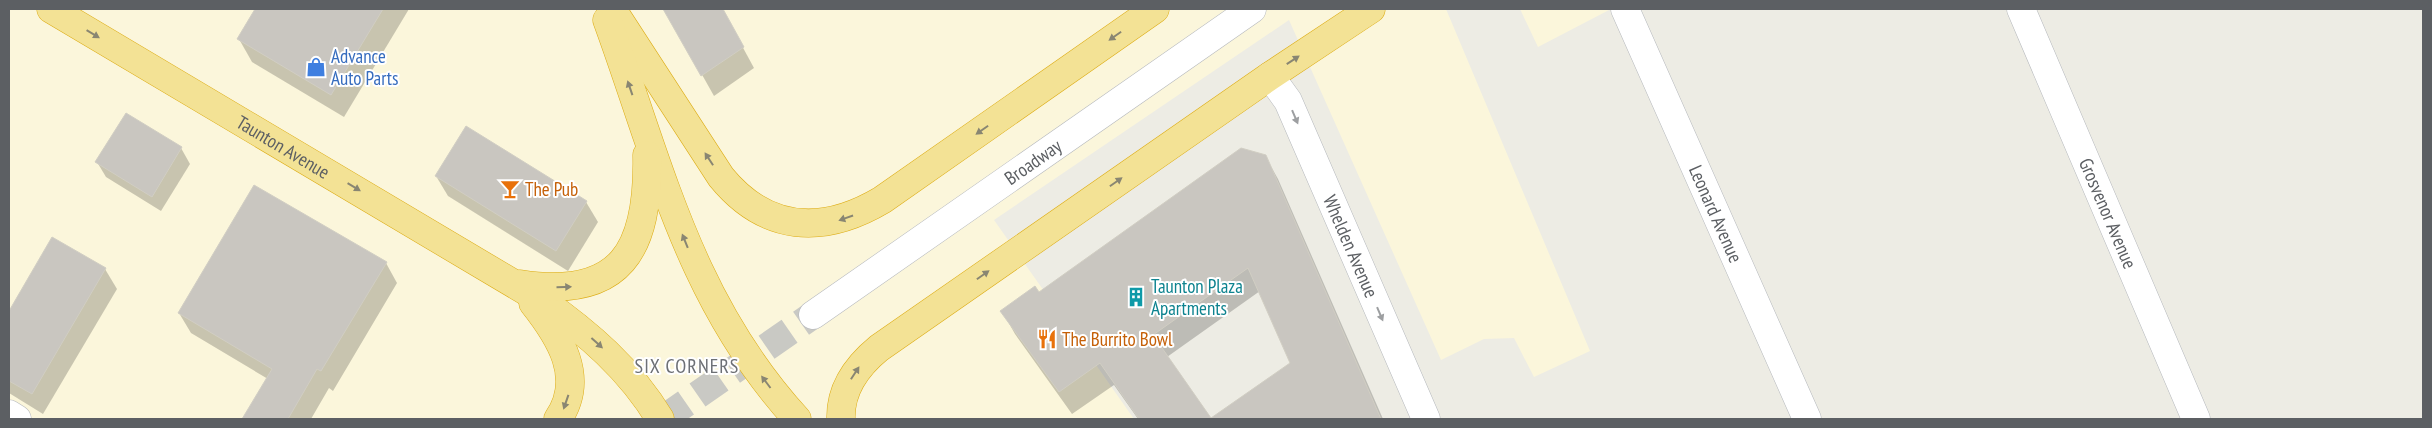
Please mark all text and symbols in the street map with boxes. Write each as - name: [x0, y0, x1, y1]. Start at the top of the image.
- one-way arrow: [87, 29, 100, 38]
- one-way arrow: [1108, 32, 1122, 41]
- place label: Advance Auto Parts: [331, 44, 399, 90]
- one-way arrow: [1287, 55, 1300, 65]
- shop icon: Advance Auto Parts: [305, 56, 327, 78]
- one-way arrow: [626, 81, 633, 96]
- street label: Taunton Avenue: [232, 110, 334, 184]
- one-way arrow: [1291, 110, 1299, 124]
- one-way arrow: [975, 125, 989, 135]
- street label: Broadway: [1000, 133, 1067, 190]
- one-way arrow: [705, 152, 714, 165]
- street label: Grosvenor Avenue: [2074, 154, 2142, 272]
- street label: Leonard Avenue: [1684, 161, 1748, 266]
- place label: The Pub: [525, 177, 578, 201]
- one-way arrow: [1110, 177, 1123, 187]
- bar icon: The Pub: [499, 178, 521, 200]
- one-way arrow: [347, 183, 360, 192]
- street label: Whelden Avenue: [1318, 191, 1384, 301]
- one-way arrow: [838, 214, 853, 222]
- one-way arrow: [680, 234, 688, 248]
- one-way arrow: [976, 270, 990, 280]
- place label: Taunton Plaza Apartments: [1151, 274, 1243, 320]
- one-way arrow: [557, 283, 573, 291]
- building icon: Taunton Plaza Apartments: [1125, 286, 1147, 308]
- one-way arrow: [1377, 307, 1385, 321]
- place label: The Burrito Bowl: [1062, 327, 1173, 351]
- restaurant icon: The Burrito Bowl: [1036, 328, 1058, 350]
- one-way arrow: [591, 337, 603, 349]
- district label: SIX CORNERS: [635, 353, 739, 379]
- one-way arrow: [850, 367, 860, 380]
- one-way arrow: [760, 376, 771, 389]
- one-way arrow: [562, 395, 570, 410]

